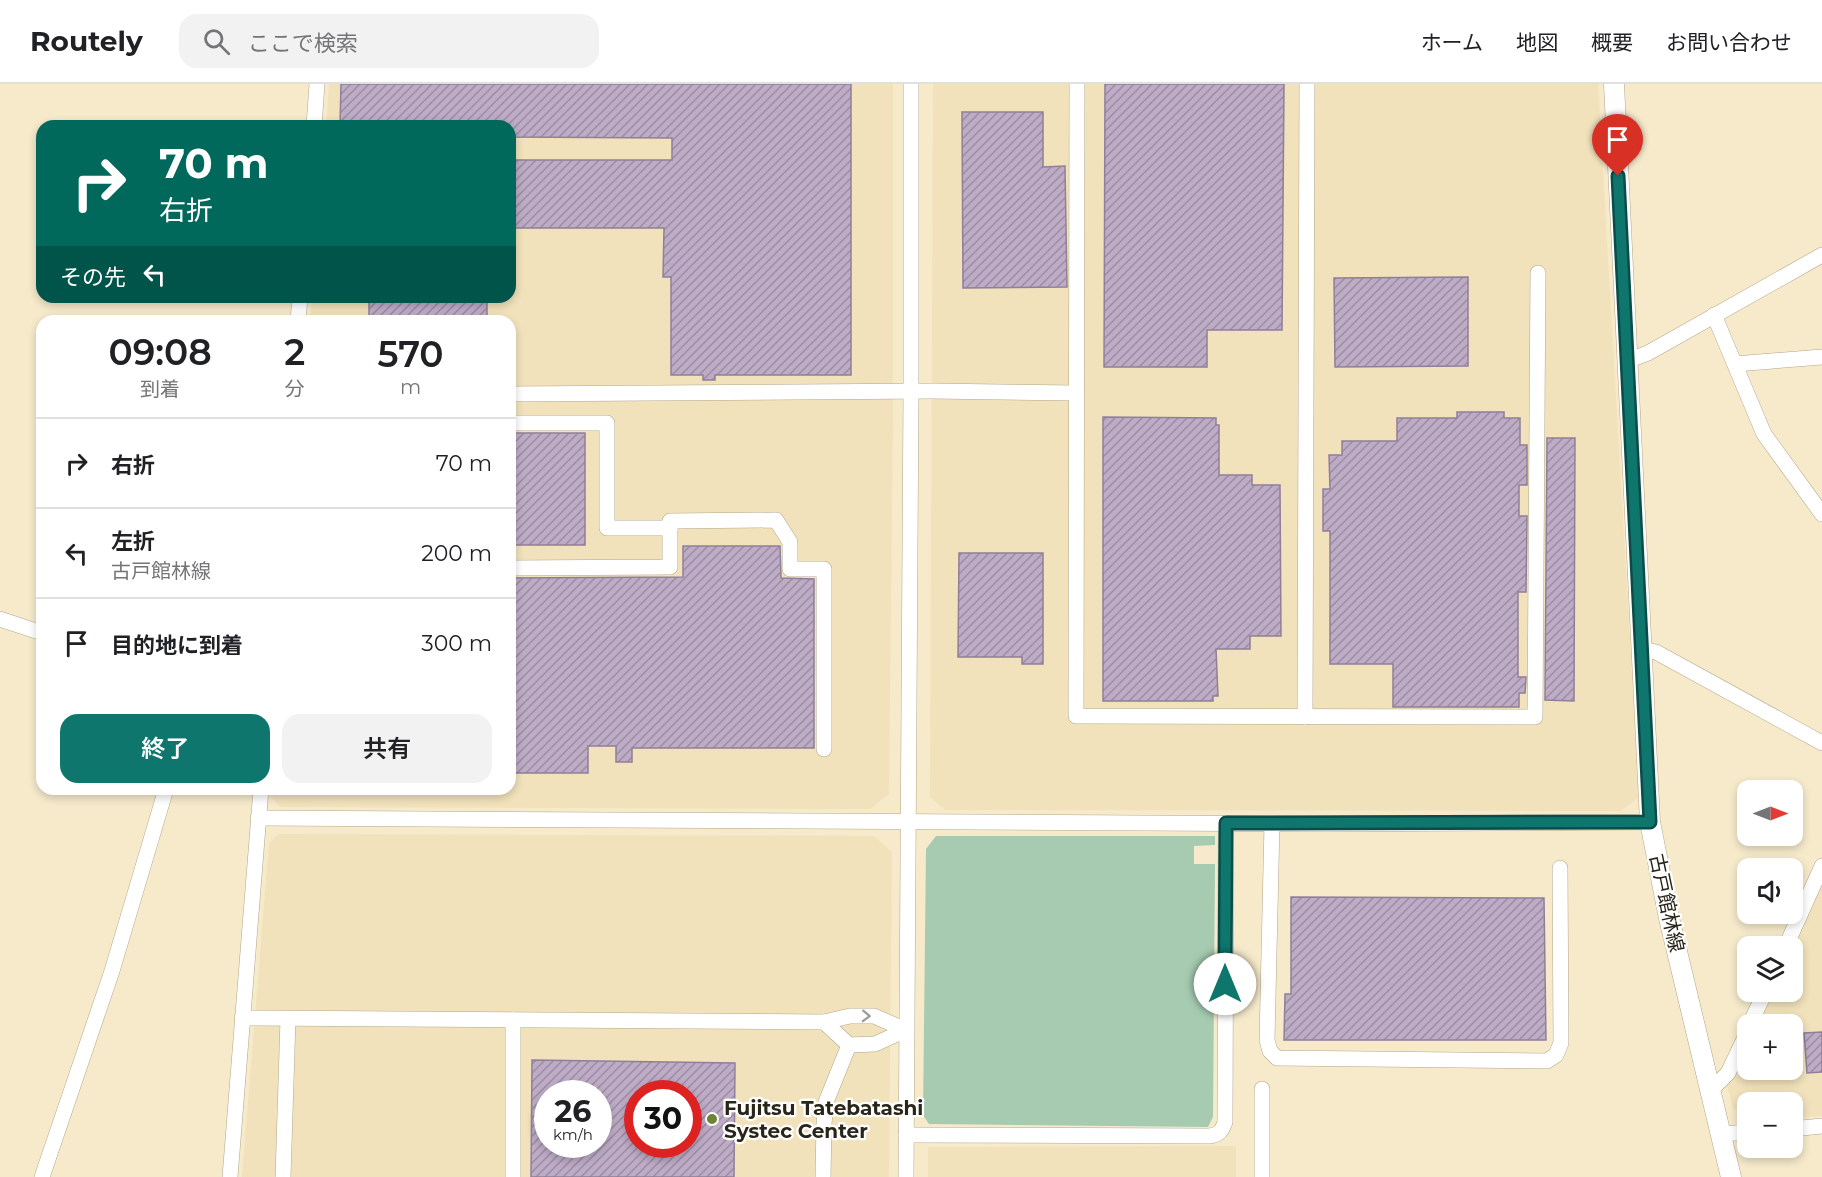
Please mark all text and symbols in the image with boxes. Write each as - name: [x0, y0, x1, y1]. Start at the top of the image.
- search box: [179, 14, 599, 68]
- text: Routely: [30, 24, 143, 58]
- icon: search: [200, 25, 233, 58]
- text: ここで検索: [248, 30, 358, 57]
- text: ホーム: [1421, 30, 1483, 55]
- text: 地図: [1516, 30, 1558, 55]
- text: 概要: [1591, 30, 1633, 55]
- text: お問い合わせ: [1666, 30, 1792, 55]
- pin: [1592, 114, 1643, 176]
- icon: arrive: [1601, 123, 1634, 156]
- text: 70 m: [159, 137, 269, 189]
- icon: right: [60, 144, 138, 222]
- text: 右折: [159, 194, 213, 227]
- icon: left: [138, 258, 171, 291]
- text: その先: [60, 264, 126, 291]
- text: 09:08: [108, 330, 212, 374]
- text: 2: [284, 330, 305, 374]
- text: 570: [378, 332, 444, 376]
- text: m: [400, 375, 421, 399]
- text: 到着: [140, 377, 180, 401]
- text: 分: [285, 377, 305, 401]
- icon: right: [60, 447, 93, 480]
- text: 70 m: [436, 450, 492, 477]
- text: 右折: [111, 452, 155, 479]
- text: 左折: [111, 528, 155, 555]
- icon: left: [60, 537, 93, 570]
- text: 200 m: [421, 540, 492, 567]
- text: 古戸館林線: [111, 559, 211, 583]
- icon: arrive: [60, 627, 93, 660]
- text: 300 m: [421, 630, 492, 657]
- text: 目的地に到着: [111, 632, 243, 659]
- button: 終了: [60, 714, 270, 783]
- button: 共有: [282, 714, 492, 783]
- north arrow: [1737, 780, 1803, 846]
- map controls: [1737, 780, 1803, 1158]
- street label: 古戸館林線: [1645, 852, 1689, 954]
- button: sound: [1737, 858, 1803, 924]
- button: layers: [1737, 936, 1803, 1002]
- position arrow: [1193, 952, 1257, 1016]
- one-way arrow: [862, 1010, 871, 1023]
- button: +: [1737, 1014, 1803, 1080]
- speed limit sign: 30: [624, 1080, 702, 1158]
- button: −: [1737, 1092, 1803, 1158]
- text: 26: [555, 1093, 591, 1130]
- place label: Fujitsu Tatebatashi Systec Center: [724, 1096, 923, 1143]
- marker: Fujitsu Tatebatashi Systec Center: [705, 1112, 719, 1126]
- text: km/h: [553, 1125, 593, 1144]

